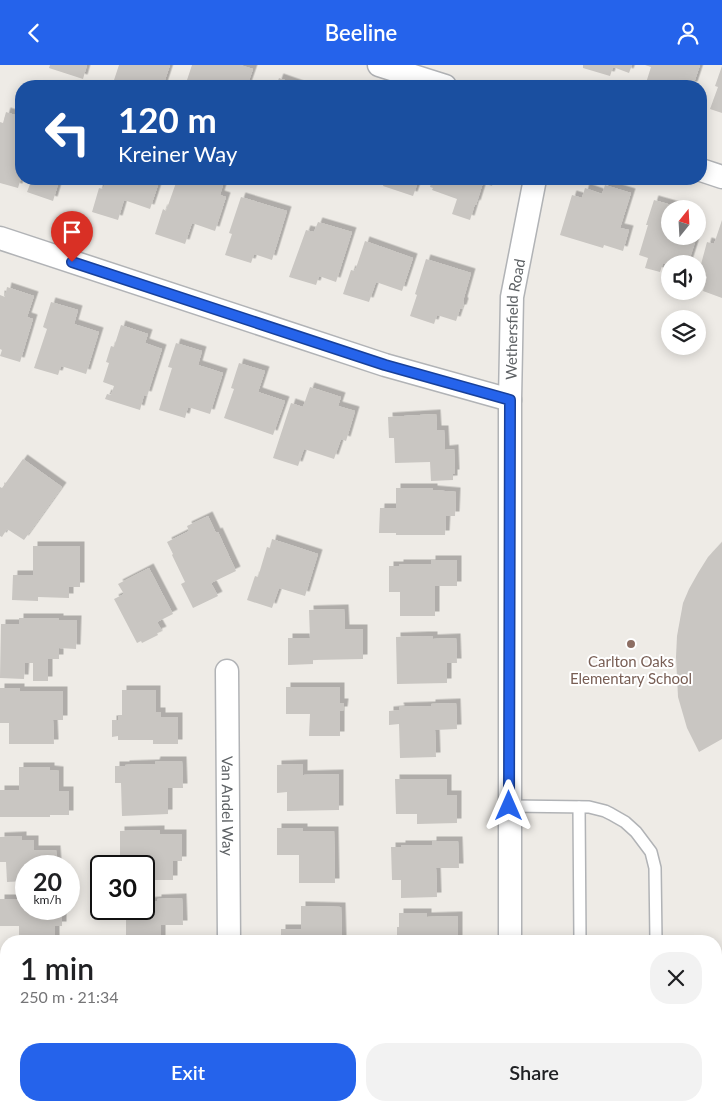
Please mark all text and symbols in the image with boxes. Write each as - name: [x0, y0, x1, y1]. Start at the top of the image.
- icon: back: [20, 19, 48, 47]
- text: Beeline: [325, 19, 397, 46]
- icon: person: [674, 19, 702, 47]
- text: 120 m: [118, 98, 217, 140]
- icon: left: [35, 100, 100, 165]
- text: Kreiner Way: [118, 140, 237, 167]
- north arrow: [661, 200, 706, 245]
- map controls: [661, 200, 706, 355]
- pin: [51, 211, 93, 262]
- icon: arrive: [58, 218, 86, 246]
- button: sound: [661, 255, 706, 300]
- street label: Wethersfield Road: [501, 257, 528, 380]
- button: layers: [661, 310, 706, 355]
- marker: Carlton Oaks Elementary School: [625, 638, 637, 650]
- place label: Carlton Oaks Elementary School: [570, 652, 692, 687]
- street label: Van Andel Way: [219, 756, 237, 856]
- position arrow: [482, 779, 534, 831]
- speed limit sign: 30: [90, 855, 155, 920]
- text: 20: [33, 866, 62, 896]
- text: km/h: [33, 892, 62, 907]
- text: 1 min: [20, 950, 94, 986]
- button: close: [650, 952, 702, 1004]
- text: 250 m · 21:34: [20, 987, 119, 1006]
- button: Exit: [20, 1043, 356, 1101]
- button: Share: [366, 1043, 702, 1101]

